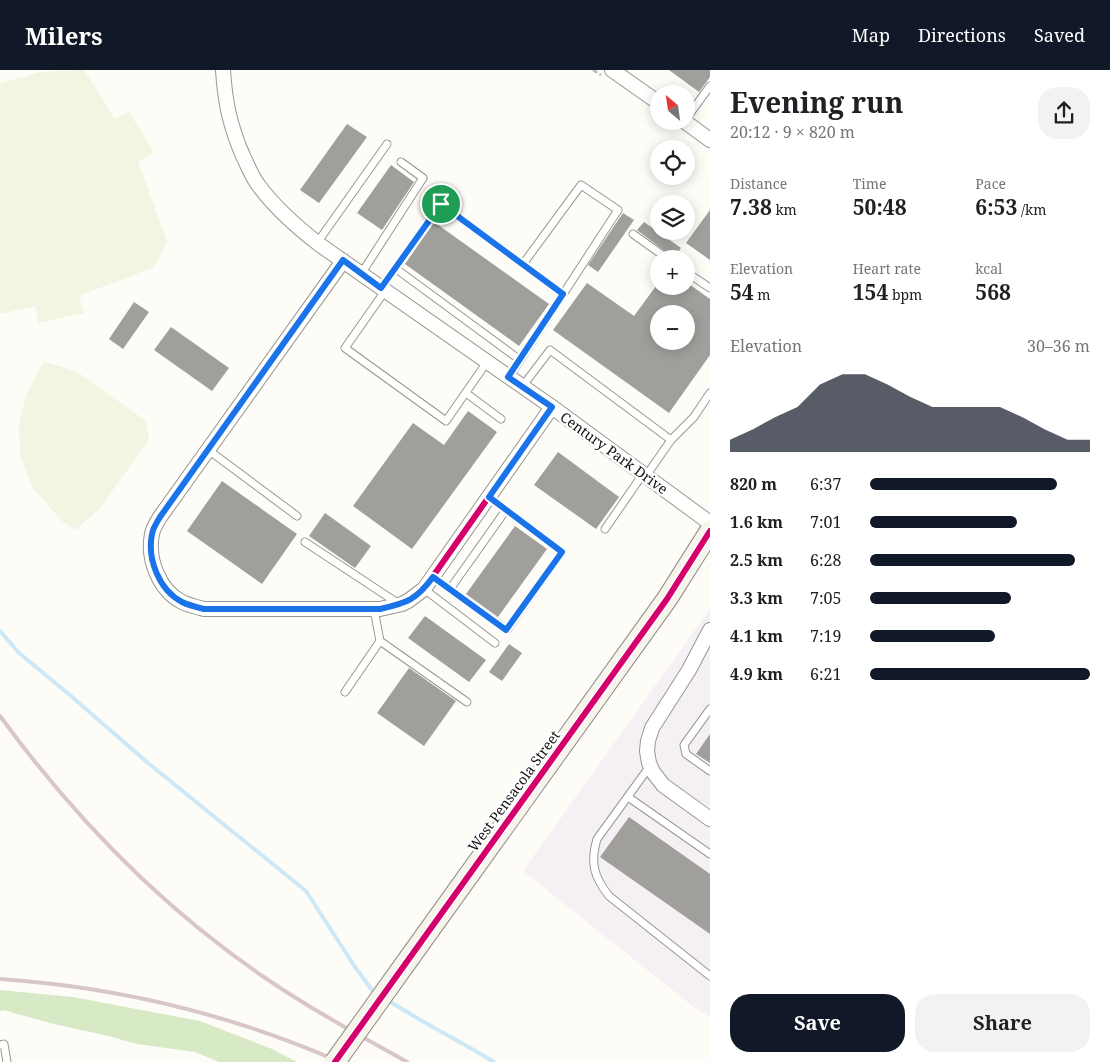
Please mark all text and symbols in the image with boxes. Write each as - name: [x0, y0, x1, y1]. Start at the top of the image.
- text: Milers: [25, 19, 103, 52]
- text: Map: [852, 23, 890, 47]
- text: Directions: [918, 23, 1006, 47]
- text: Saved: [1034, 23, 1085, 47]
- text: Evening run: [730, 83, 903, 121]
- north arrow: [650, 85, 695, 130]
- map controls: [650, 85, 695, 350]
- button: share: [1038, 87, 1090, 139]
- text: 20:12 · 9 × 820 m: [730, 121, 855, 143]
- button: locate: [650, 140, 695, 185]
- text: Distance: [730, 174, 787, 193]
- text: Time: [853, 174, 886, 193]
- text: Pace: [975, 174, 1006, 193]
- pin: [420, 183, 462, 225]
- icon: arrive: [427, 190, 455, 218]
- text: 7.38: [730, 193, 772, 221]
- text: 50:48: [853, 193, 907, 221]
- text: 6:53: [975, 193, 1017, 221]
- button: layers: [650, 195, 695, 240]
- text: km: [772, 200, 797, 219]
- text: /km: [1017, 200, 1046, 219]
- button: +: [650, 250, 695, 295]
- text: Elevation: [730, 259, 793, 278]
- text: Heart rate: [853, 259, 921, 278]
- text: kcal: [975, 259, 1002, 278]
- text: 54: [730, 278, 754, 306]
- text: 154: [853, 278, 888, 306]
- text: 568: [975, 278, 1011, 306]
- text: m: [754, 285, 771, 304]
- text: bpm: [888, 285, 922, 304]
- button: −: [650, 305, 695, 350]
- text: Elevation: [730, 335, 802, 357]
- text: 30–36 m: [1027, 335, 1090, 357]
- street label: Century Park Drive: [557, 407, 672, 498]
- text: 820 m: [730, 473, 777, 495]
- text: 6:37: [810, 473, 841, 495]
- text: 1.6 km: [730, 511, 783, 533]
- text: 7:01: [810, 511, 841, 533]
- text: 2.5 km: [730, 549, 783, 571]
- text: 6:28: [810, 549, 841, 571]
- text: 3.3 km: [730, 587, 783, 609]
- text: 7:05: [810, 587, 841, 609]
- text: 4.1 km: [730, 625, 783, 647]
- text: 7:19: [810, 625, 841, 647]
- text: 4.9 km: [730, 663, 783, 685]
- text: 6:21: [810, 663, 841, 685]
- street label: West Pensacola Street: [463, 726, 564, 855]
- button: Save: [730, 994, 905, 1052]
- button: Share: [915, 994, 1090, 1052]

